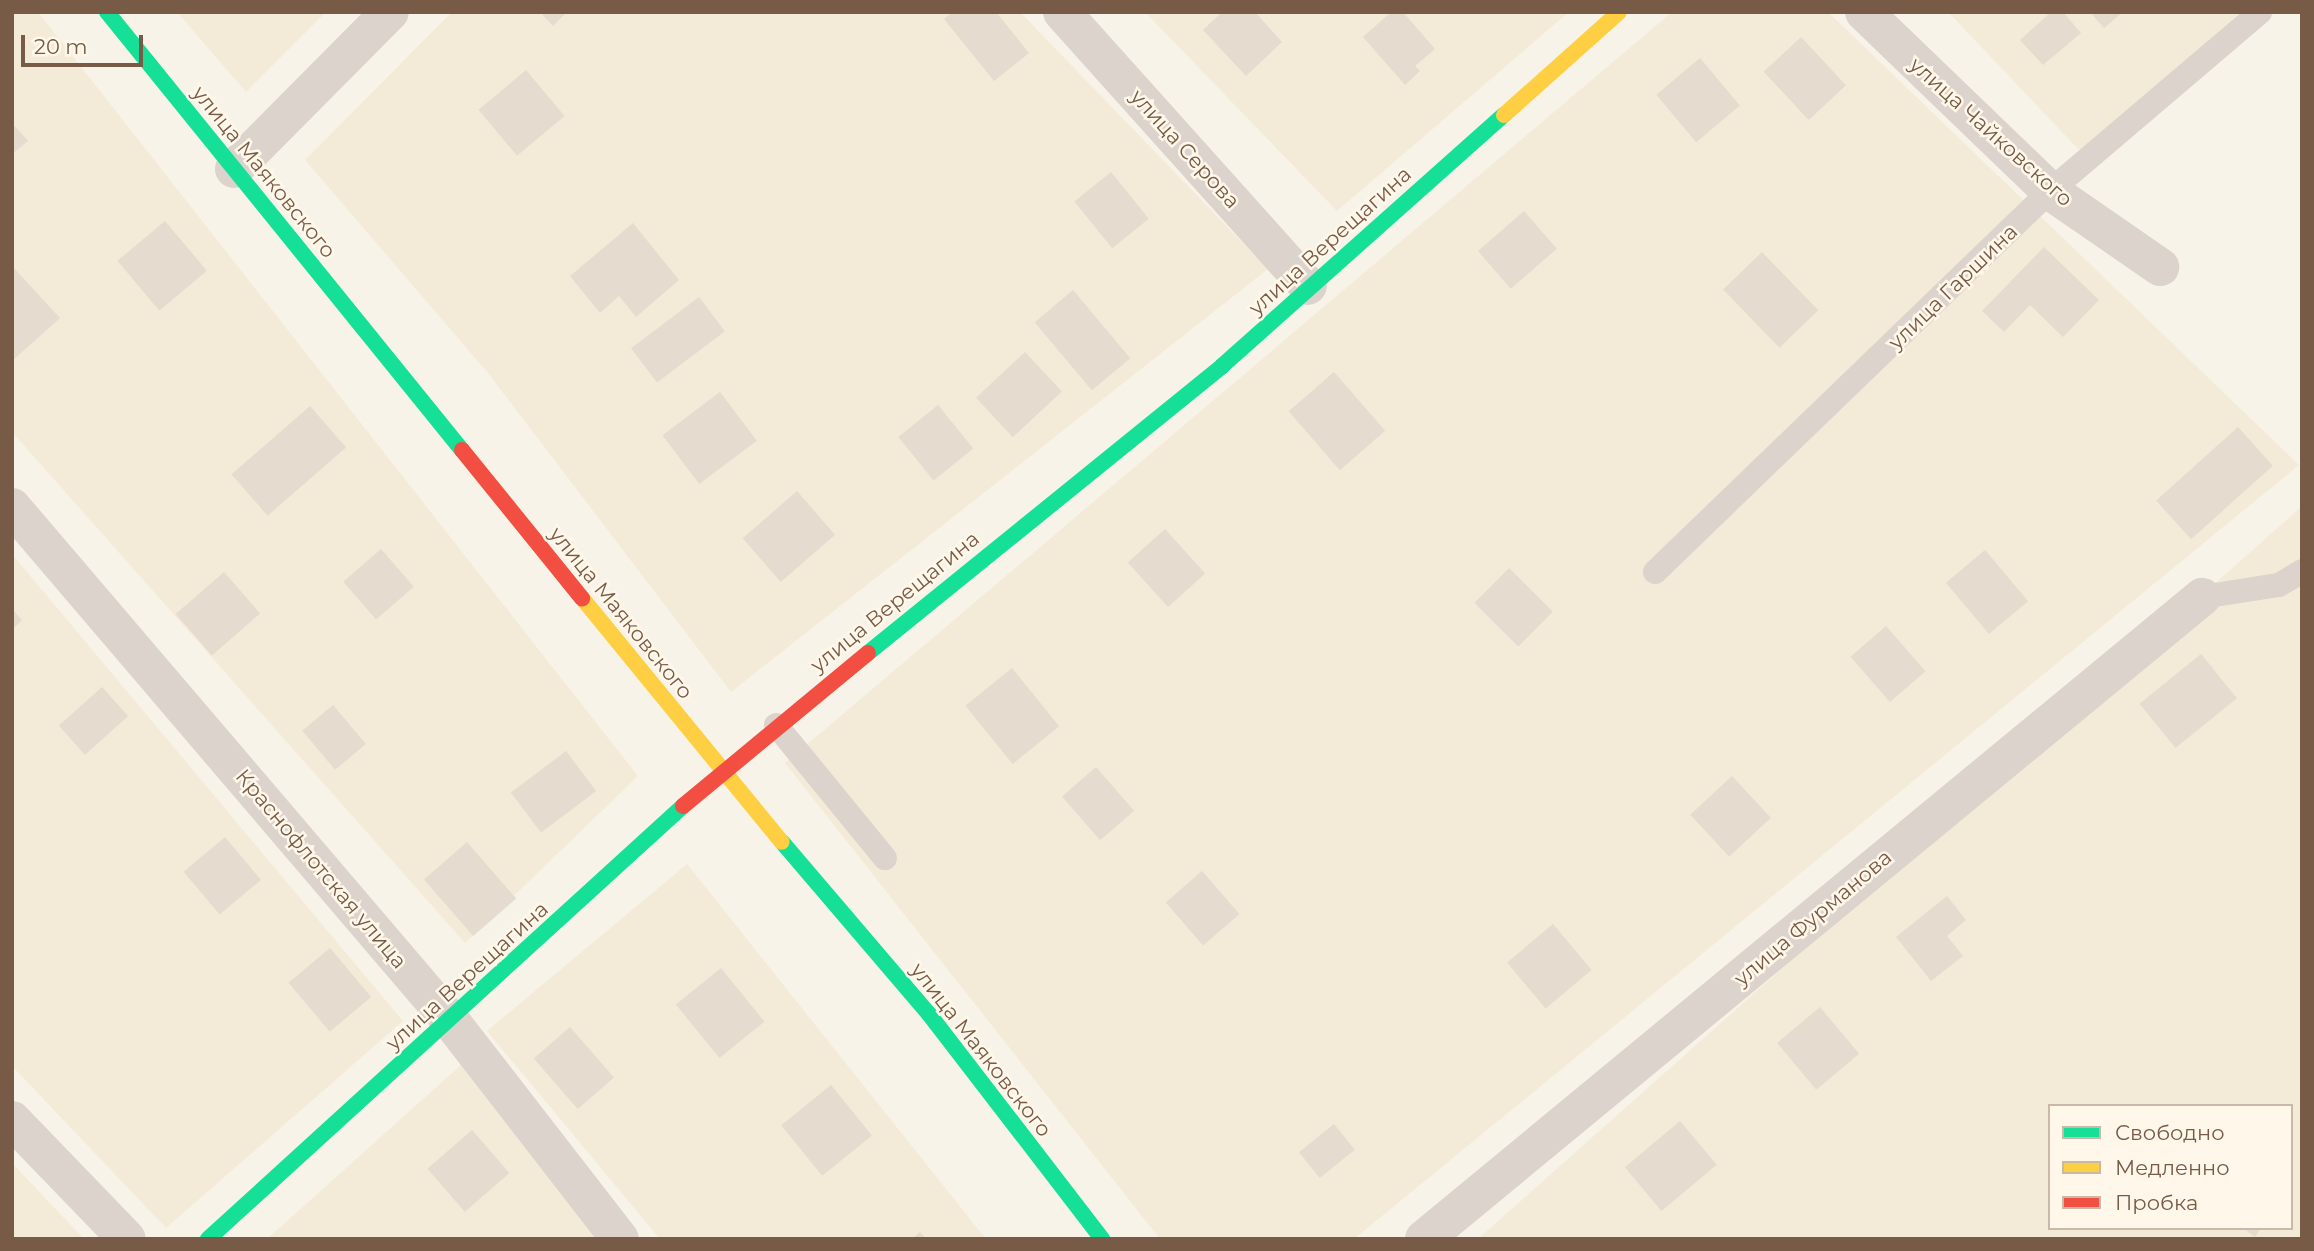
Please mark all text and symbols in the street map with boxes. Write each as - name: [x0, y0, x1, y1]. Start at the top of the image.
- scale bar: [24, 21, 147, 65]
- text: 20 m: [34, 34, 88, 59]
- street label: улица Чайковского: [1904, 52, 2078, 212]
- street label: улица Маяковского: [187, 81, 341, 263]
- street label: улица Серова: [1125, 84, 1245, 214]
- street label: улица Верещагина: [1244, 161, 1416, 321]
- street label: улица Гаршина: [1883, 219, 2023, 355]
- street label: улица Маяковского: [544, 522, 698, 704]
- street label: улица Верещагина: [806, 526, 984, 678]
- street label: Краснофлотская улица: [230, 764, 412, 974]
- street label: улица Фурманова: [1729, 845, 1897, 991]
- street label: улица Верещагина: [381, 896, 553, 1056]
- street label: улица Маяковского: [905, 958, 1057, 1142]
- legend: [2048, 1104, 2293, 1230]
- text: Свободно: [2115, 1120, 2225, 1145]
- text: Медленно: [2115, 1155, 2230, 1180]
- text: Пробка: [2115, 1190, 2198, 1215]

